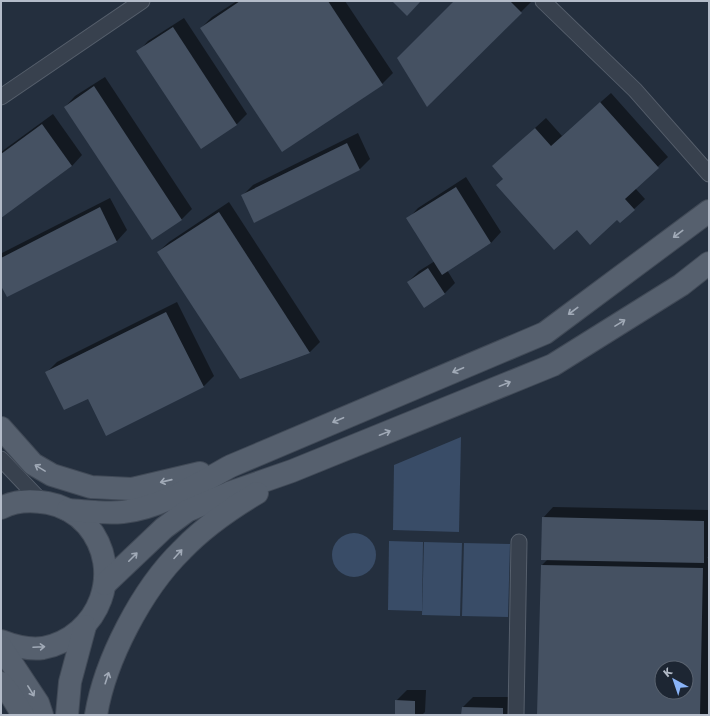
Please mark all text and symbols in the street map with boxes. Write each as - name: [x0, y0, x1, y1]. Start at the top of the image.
- one-way arrow: [672, 230, 683, 238]
- one-way arrow: [568, 307, 579, 315]
- one-way arrow: [614, 319, 625, 327]
- one-way arrow: [452, 366, 464, 374]
- one-way arrow: [499, 380, 511, 387]
- one-way arrow: [333, 417, 345, 425]
- one-way arrow: [378, 428, 390, 436]
- one-way arrow: [34, 464, 46, 472]
- one-way arrow: [159, 478, 172, 486]
- one-way arrow: [173, 549, 183, 559]
- one-way arrow: [128, 552, 138, 562]
- one-way arrow: [32, 644, 45, 651]
- north arrow: [654, 660, 694, 700]
- text: K: [659, 664, 676, 681]
- one-way arrow: [103, 672, 111, 684]
- one-way arrow: [27, 685, 35, 697]

